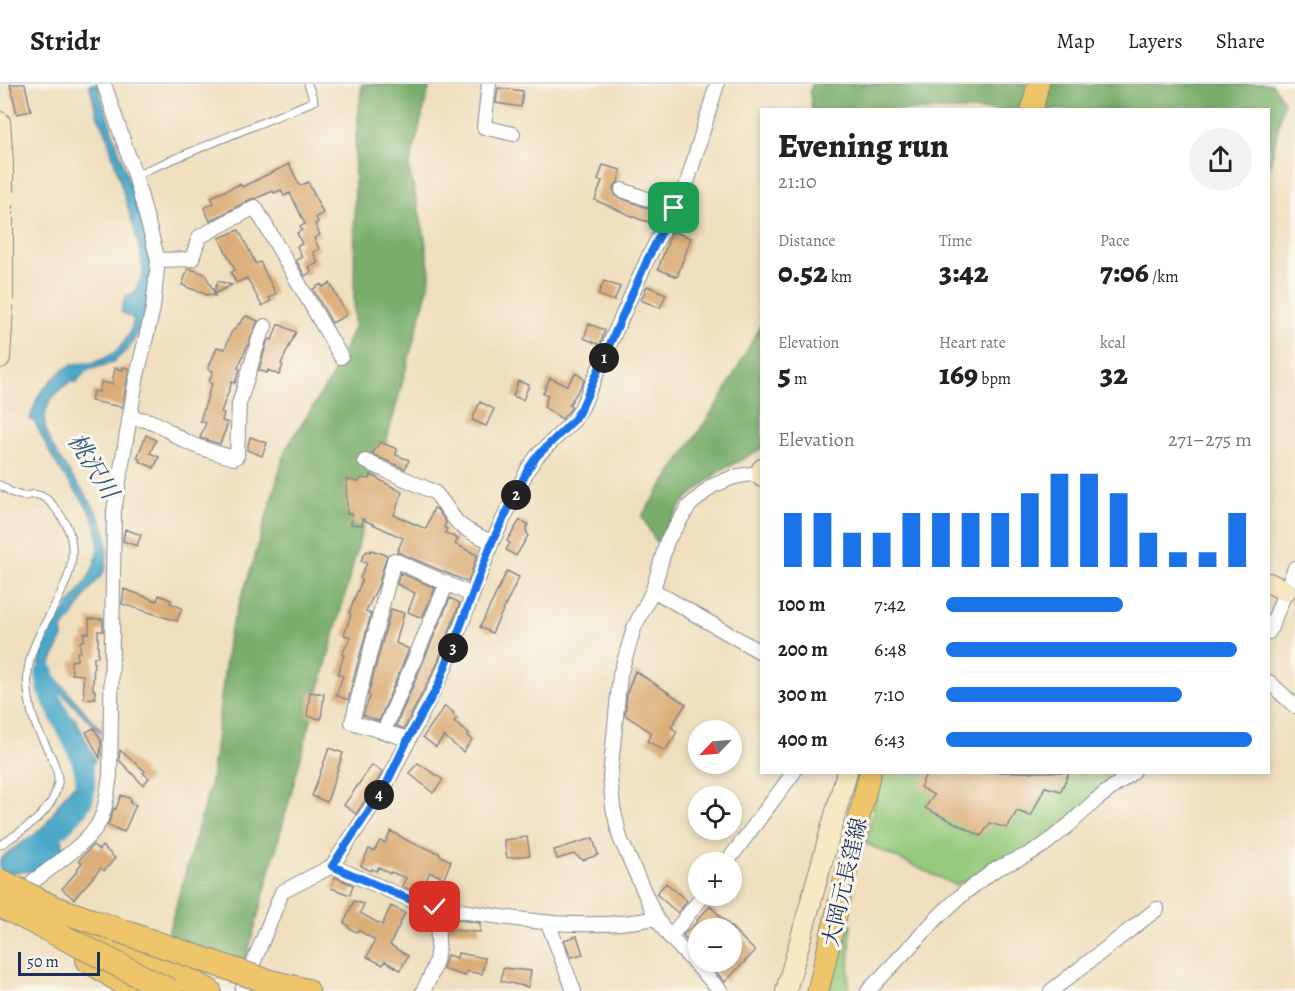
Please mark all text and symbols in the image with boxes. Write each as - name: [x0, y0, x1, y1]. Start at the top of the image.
- text: Stridr: [30, 22, 101, 60]
- text: Map: [1056, 27, 1095, 55]
- text: Layers: [1128, 27, 1183, 55]
- text: Share: [1216, 27, 1265, 55]
- text: Evening run: [778, 123, 949, 168]
- button: share: [1189, 128, 1252, 191]
- text: 21:10: [778, 168, 817, 195]
- pin: [648, 182, 699, 233]
- icon: arrive: [657, 191, 690, 224]
- text: Distance: [778, 230, 835, 252]
- text: Time: [939, 230, 972, 252]
- text: Pace: [1100, 230, 1130, 252]
- text: 0.52: [778, 252, 828, 292]
- text: 3:42: [939, 252, 988, 292]
- text: 7:06: [1100, 252, 1149, 292]
- text: km: [828, 266, 852, 288]
- text: /km: [1149, 266, 1178, 288]
- text: Elevation: [778, 332, 839, 354]
- text: Heart rate: [939, 332, 1006, 354]
- text: kcal: [1100, 332, 1126, 354]
- pin: 1: [589, 343, 619, 373]
- text: 1: [601, 347, 607, 369]
- text: 5: [778, 354, 791, 394]
- text: 169: [939, 354, 978, 394]
- text: 32: [1100, 354, 1128, 394]
- text: m: [791, 368, 807, 390]
- text: bpm: [978, 368, 1011, 390]
- text: Elevation: [778, 426, 855, 453]
- text: 271–275 m: [1168, 426, 1252, 453]
- water label: 桃沢川: [60, 427, 127, 508]
- pin: 2: [501, 480, 531, 510]
- text: 2: [512, 484, 520, 506]
- text: 100 m: [778, 591, 826, 618]
- text: 7:42: [874, 591, 906, 618]
- pin: 3: [438, 633, 468, 663]
- text: 200 m: [778, 636, 828, 663]
- text: 6:48: [874, 636, 907, 663]
- text: 3: [450, 637, 456, 659]
- text: 300 m: [778, 681, 827, 708]
- text: 7:10: [874, 681, 905, 708]
- north arrow: [688, 720, 742, 774]
- map controls: [688, 720, 742, 972]
- text: 400 m: [778, 726, 828, 753]
- text: 6:43: [874, 726, 905, 753]
- pin: 4: [364, 780, 394, 810]
- text: 4: [375, 784, 383, 806]
- button: locate: [688, 786, 742, 840]
- street label: 大岡元長窪線: [816, 815, 874, 950]
- button: +: [688, 852, 742, 906]
- pin: [409, 881, 460, 932]
- icon: check: [418, 890, 451, 923]
- button: −: [688, 918, 742, 972]
- scale bar: [18, 949, 100, 976]
- text: 50 m: [27, 951, 59, 973]

